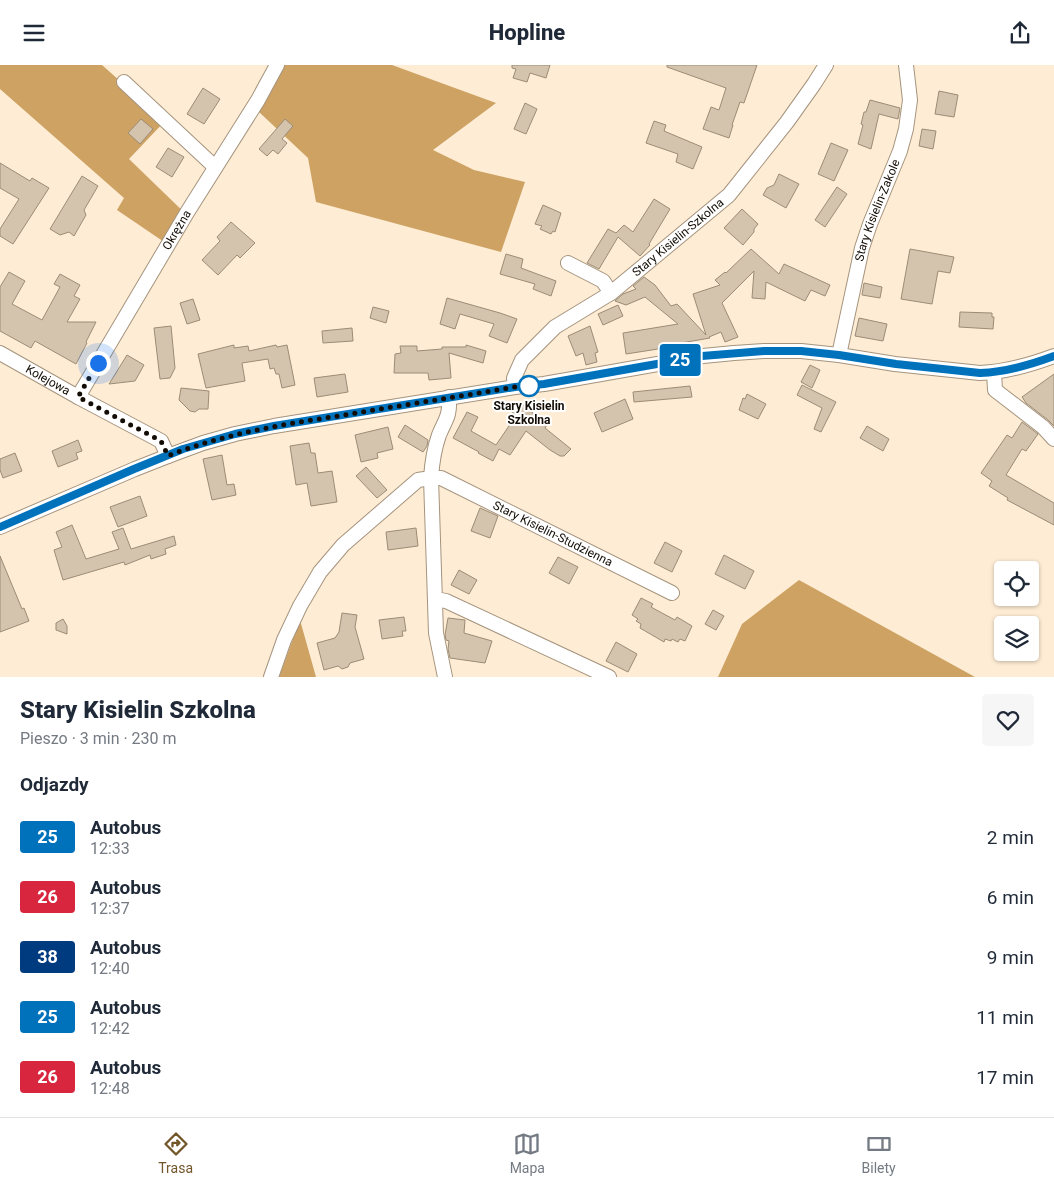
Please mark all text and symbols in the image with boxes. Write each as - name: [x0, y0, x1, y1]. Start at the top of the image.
- icon: menu: [20, 19, 48, 47]
- icon: share: [1006, 19, 1034, 47]
- text: Hopline: [489, 20, 565, 45]
- street label: Stary Kisielin-Zakole: [852, 157, 903, 263]
- street label: Stary Kisielin-Szkolna: [630, 195, 726, 279]
- street label: Okrężna: [160, 208, 194, 252]
- line badge: 25: [658, 344, 702, 376]
- text: 25: [670, 349, 690, 370]
- your location: [86, 351, 111, 376]
- street label: Kolejowa: [23, 362, 73, 398]
- marker: Stary Kisielin Szkolna: [518, 375, 540, 397]
- place label: Stary Kisielin Szkolna: [493, 399, 565, 427]
- street label: Stary Kisielin-Studzienna: [491, 498, 615, 569]
- map controls: [994, 561, 1039, 661]
- button: locate: [994, 561, 1039, 606]
- button: layers: [994, 616, 1039, 661]
- button: heart: [982, 694, 1034, 746]
- text: Stary Kisielin Szkolna: [20, 696, 256, 724]
- text: Pieszo · 3 min · 230 m: [20, 729, 177, 748]
- text: Odjazdy: [20, 773, 89, 796]
- text: Autobus: [90, 816, 161, 839]
- text: 25: [37, 826, 58, 847]
- text: 2 min: [987, 826, 1034, 849]
- text: 12:33: [90, 839, 130, 858]
- text: Autobus: [90, 876, 161, 899]
- text: 26: [37, 886, 58, 907]
- text: 6 min: [987, 886, 1034, 909]
- text: 12:37: [90, 899, 130, 918]
- text: Autobus: [90, 936, 161, 959]
- text: 38: [37, 946, 58, 967]
- text: 9 min: [987, 946, 1034, 969]
- text: 12:40: [90, 959, 130, 978]
- text: Autobus: [90, 996, 161, 1019]
- text: 25: [37, 1006, 58, 1027]
- text: 11 min: [976, 1006, 1034, 1029]
- text: 12:42: [90, 1019, 130, 1038]
- text: Autobus: [90, 1056, 161, 1079]
- text: 26: [37, 1066, 58, 1087]
- text: 17 min: [976, 1066, 1034, 1089]
- text: 12:48: [90, 1079, 130, 1098]
- tab: Trasa: [158, 1130, 193, 1176]
- tab: Mapa: [510, 1130, 545, 1176]
- tab: Bilety: [862, 1130, 896, 1176]

